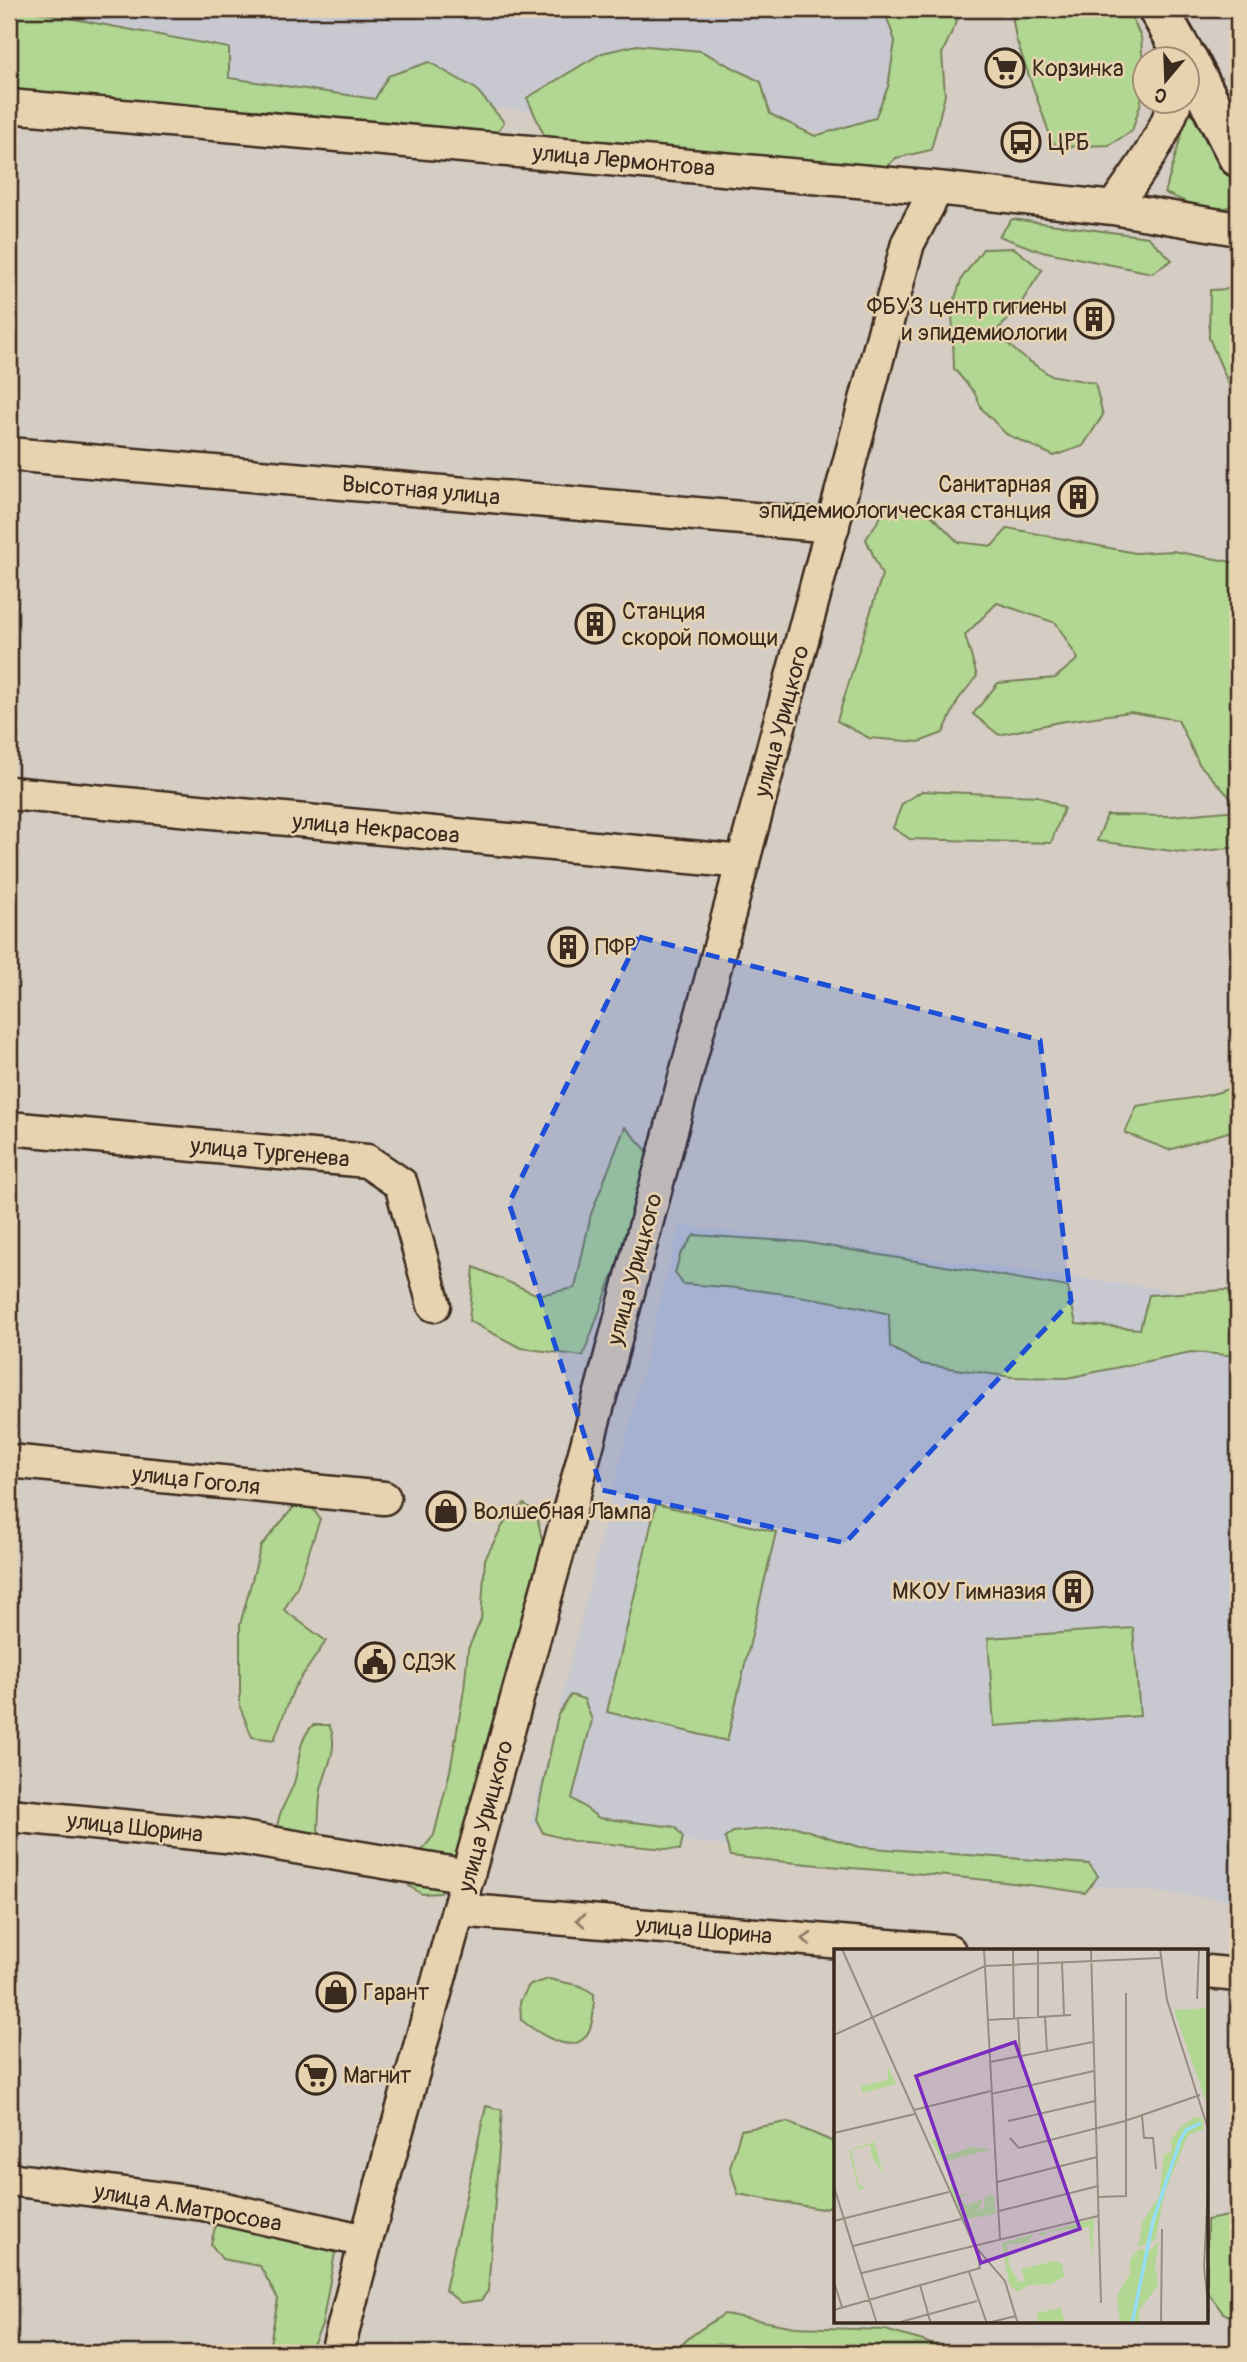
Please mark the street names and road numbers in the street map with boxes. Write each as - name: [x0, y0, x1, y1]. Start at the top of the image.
- street label: улица Лермонтова: [530, 138, 716, 183]
- street label: Высотная улица: [341, 469, 501, 512]
- street label: улица Урицкого: [747, 642, 816, 801]
- street label: улица Некрасова: [290, 807, 461, 850]
- street label: улица Тургенева: [188, 1131, 351, 1174]
- street label: улица Урицкого: [600, 1190, 669, 1349]
- street label: улица Гоголя: [129, 1459, 261, 1502]
- street label: улица Урицкого: [451, 1737, 520, 1896]
- street label: улица Шорина: [64, 1806, 204, 1849]
- street label: улица Шорина: [634, 1910, 773, 1951]
- street label: улица А.Матросова: [91, 2177, 284, 2238]

